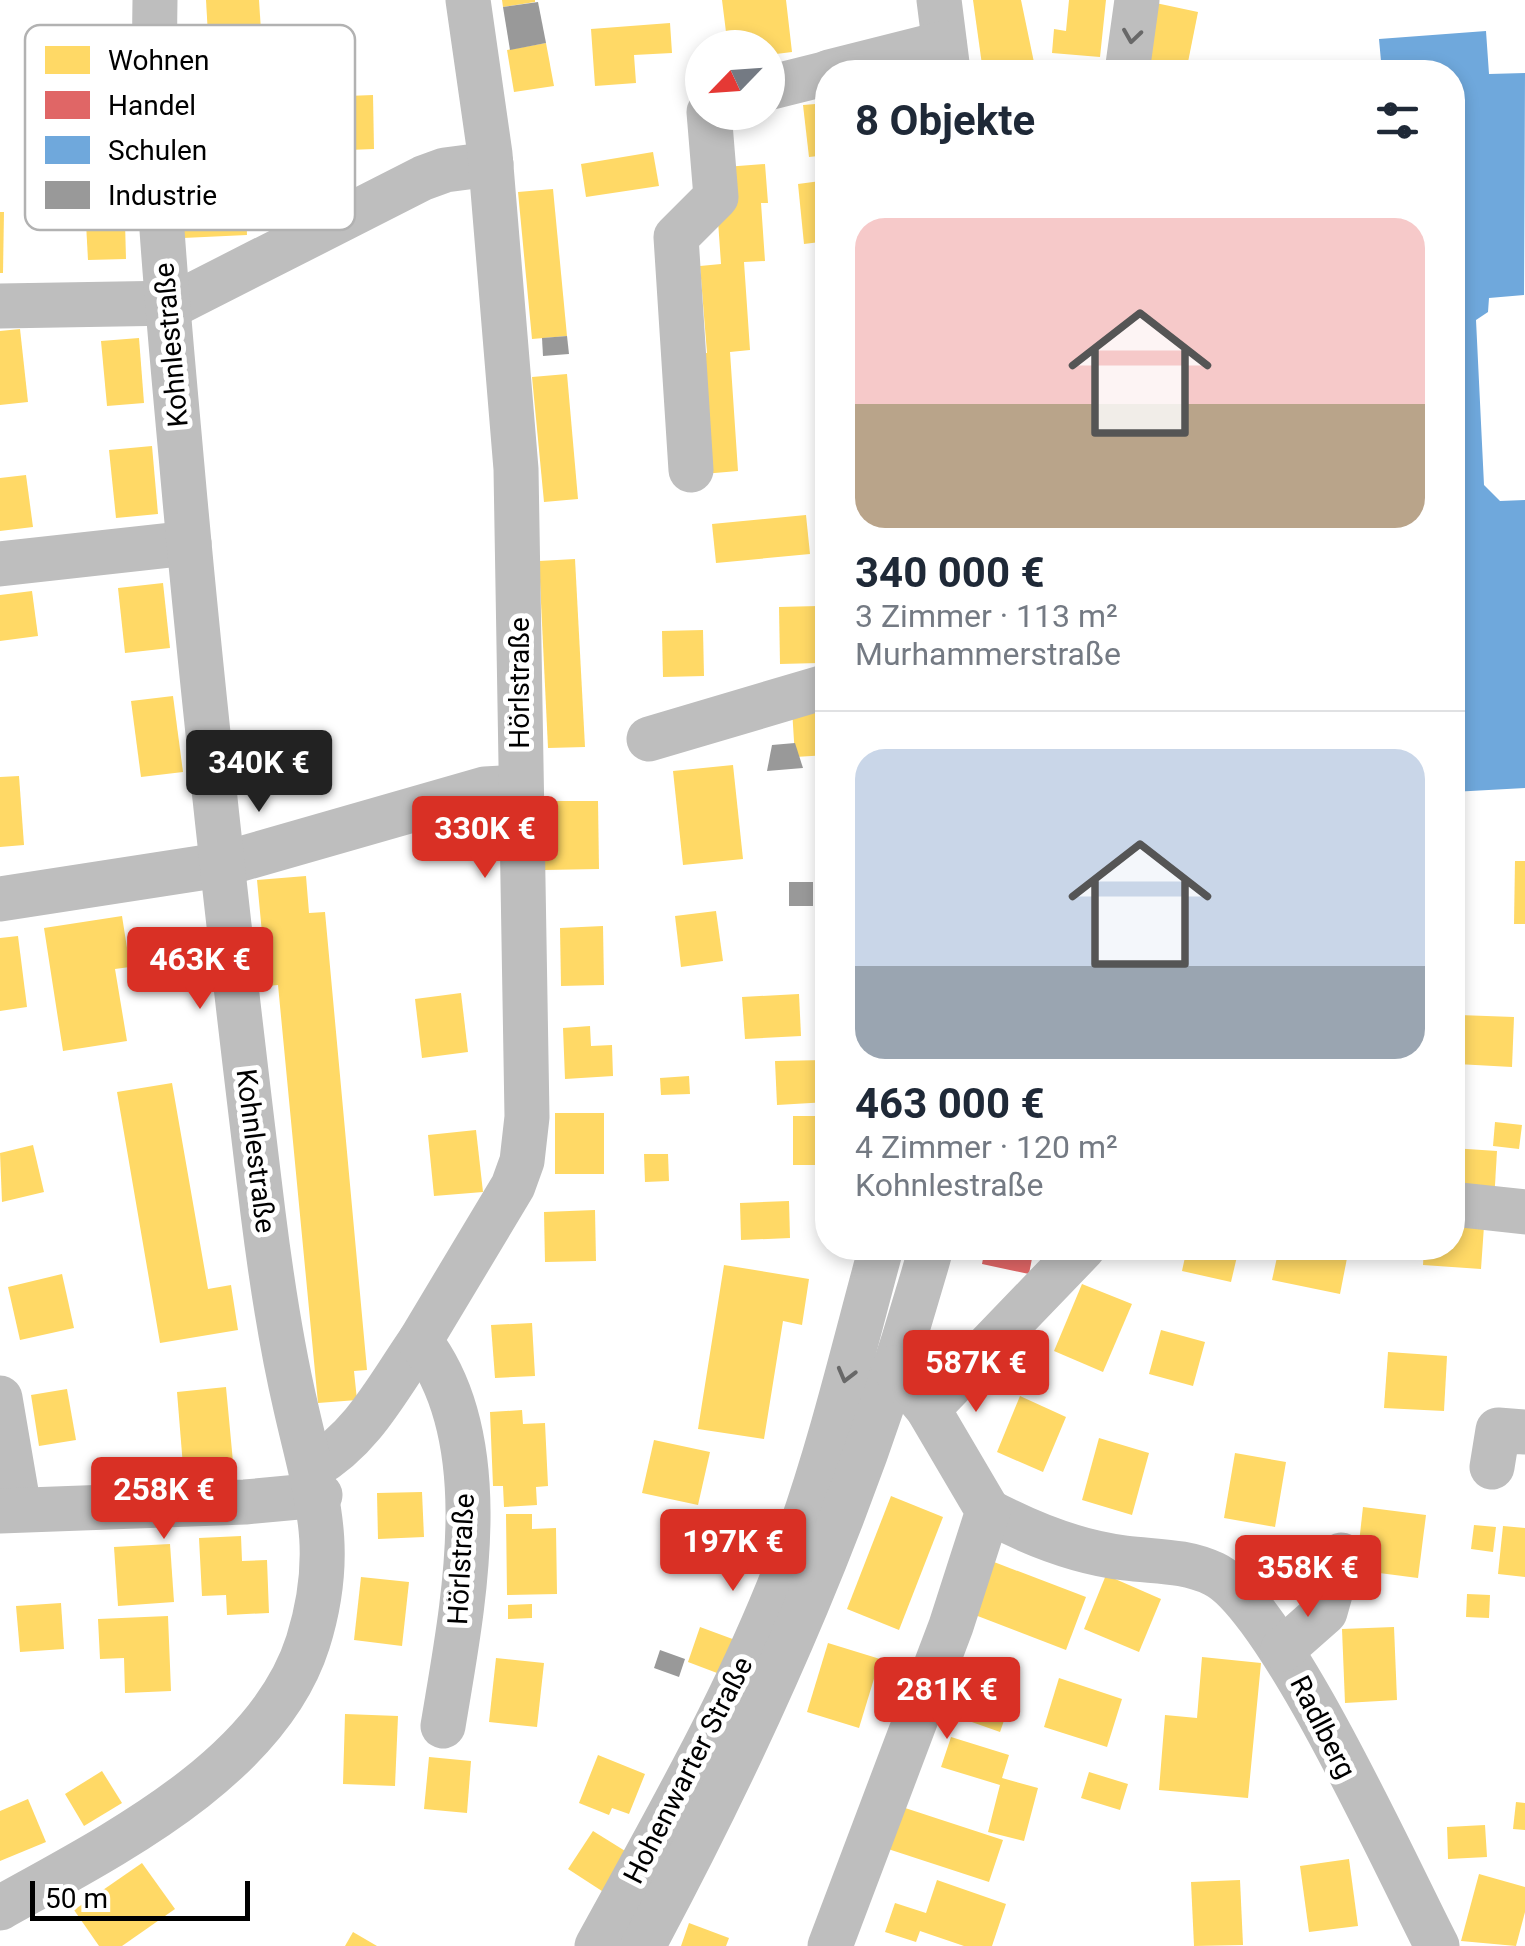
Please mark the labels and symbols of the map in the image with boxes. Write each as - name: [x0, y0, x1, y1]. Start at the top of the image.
- legend: [25, 25, 355, 230]
- one-way arrow: [1122, 28, 1143, 45]
- north arrow: [685, 30, 785, 130]
- text: Wohnen: [108, 44, 210, 77]
- text: Handel: [108, 89, 196, 122]
- text: Schulen: [108, 134, 207, 167]
- text: Industrie: [108, 179, 217, 212]
- street label: Kohnlestraße: [147, 261, 195, 429]
- street label: Hörlstraße: [503, 617, 536, 749]
- pin: 340K €: [178, 730, 340, 815]
- pin: 330K €: [404, 796, 566, 881]
- pin: 463K €: [119, 927, 281, 1012]
- street label: Kohnlestraße: [230, 1067, 282, 1235]
- pin: 587K €: [895, 1330, 1057, 1415]
- one-way arrow: [837, 1366, 858, 1384]
- pin: 258K €: [83, 1457, 245, 1542]
- street label: Hörlstraße: [441, 1492, 481, 1626]
- pin: 197K €: [652, 1509, 814, 1594]
- pin: 358K €: [1227, 1535, 1389, 1620]
- street label: Hohenwarter Straße: [617, 1651, 759, 1889]
- pin: 281K €: [866, 1657, 1028, 1742]
- street label: Radlberg: [1283, 1670, 1363, 1784]
- scale bar: [30, 1876, 250, 1920]

